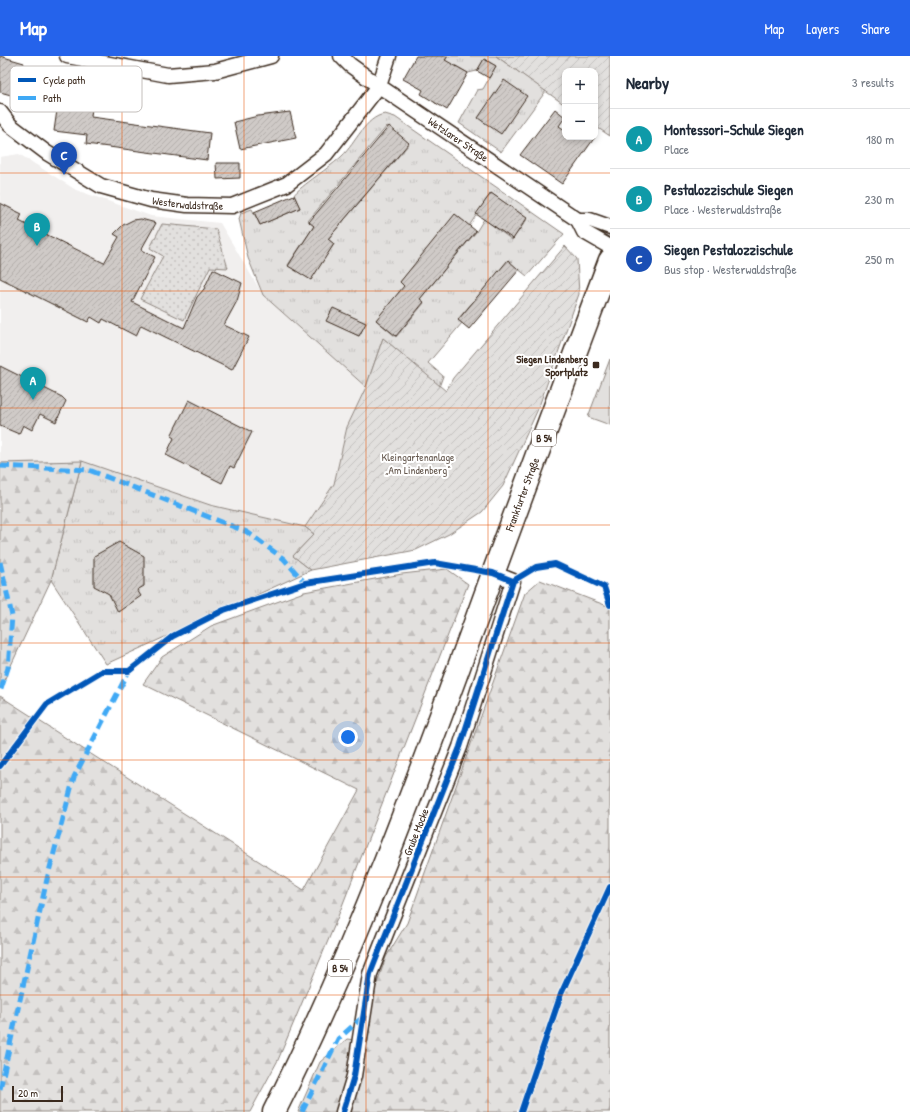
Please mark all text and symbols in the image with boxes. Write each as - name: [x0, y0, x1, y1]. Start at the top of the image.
- text: Map: [20, 15, 47, 41]
- text: Map: [764, 19, 784, 38]
- text: Layers: [806, 19, 839, 38]
- text: Share: [861, 19, 890, 38]
- legend: [10, 66, 142, 112]
- map controls: [562, 68, 598, 140]
- button: +: [562, 68, 598, 104]
- text: Nearby: [626, 71, 669, 94]
- text: Cycle path: [43, 73, 86, 87]
- text: 3 results: [852, 73, 894, 91]
- text: Path: [43, 91, 61, 105]
- button: −: [562, 104, 598, 140]
- street label: Wetzlarer Straße: [425, 114, 492, 165]
- text: Montessori-Schule Siegen: [664, 119, 804, 140]
- text: A: [636, 130, 642, 148]
- text: 180 m: [866, 130, 894, 148]
- text: Place: [664, 140, 689, 158]
- pin: C: [51, 142, 77, 175]
- text: Pestalozzischule Siegen: [664, 179, 793, 200]
- text: B: [636, 190, 642, 208]
- text: 230 m: [864, 190, 894, 208]
- street label: Westerwaldstraße: [151, 193, 224, 213]
- text: Place · Westerwaldstraße: [664, 200, 782, 218]
- pin: B: [24, 213, 50, 246]
- text: Siegen Pestalozzischule: [664, 239, 793, 260]
- text: C: [635, 250, 643, 268]
- text: 250 m: [865, 250, 894, 268]
- text: Bus stop · Westerwaldstraße: [664, 260, 797, 278]
- place label: Siegen Lindenberg Sportplatz: [516, 352, 588, 380]
- marker: Siegen Lindenberg Sportplatz: [591, 360, 601, 370]
- pin: A: [20, 367, 46, 400]
- road number: B 54: [532, 430, 556, 446]
- park label: Kleingartenanlage „Am Lindenberg“: [382, 450, 455, 477]
- street label: Frankfurter Straße: [502, 455, 542, 534]
- your location: [338, 727, 358, 747]
- street label: Grube Mocke: [400, 806, 432, 858]
- road number: B 54: [328, 960, 352, 976]
- scale bar: [12, 1084, 63, 1103]
- text: 20 m: [18, 1086, 38, 1100]

